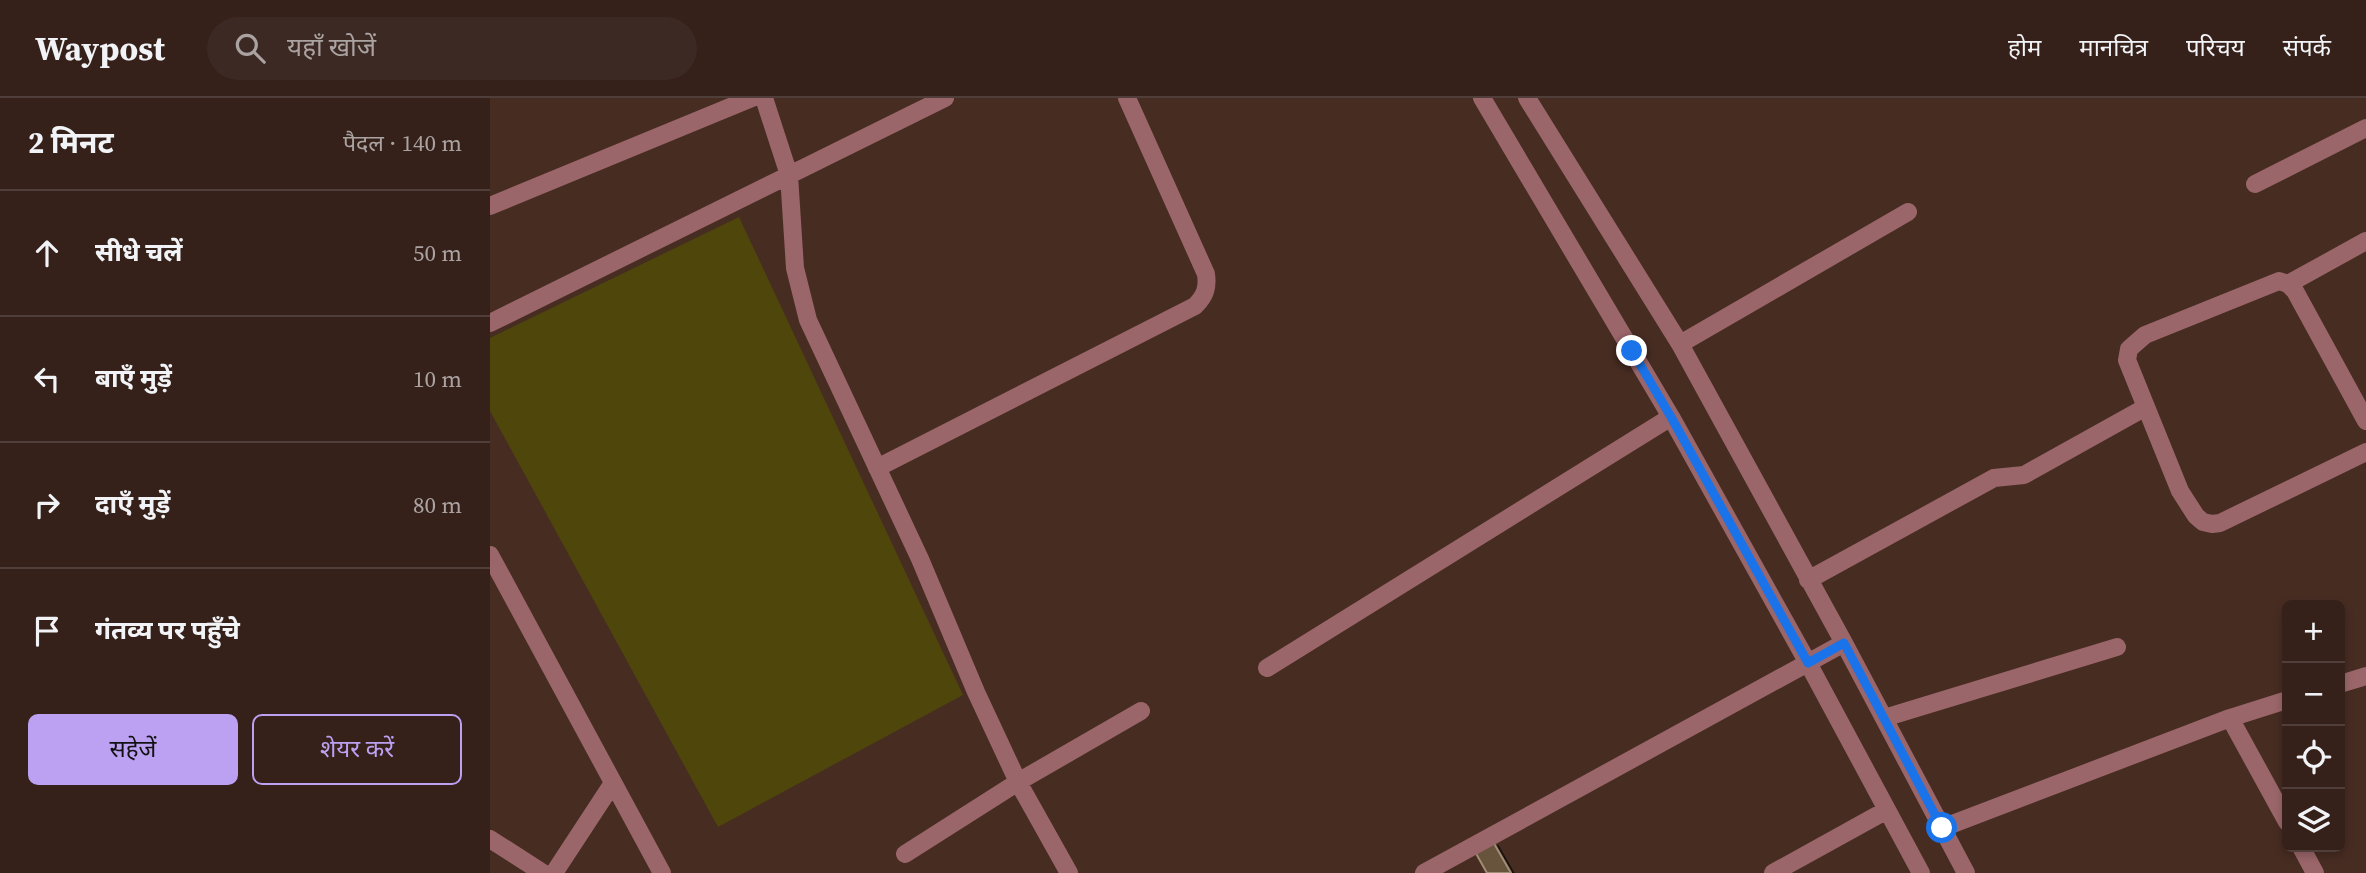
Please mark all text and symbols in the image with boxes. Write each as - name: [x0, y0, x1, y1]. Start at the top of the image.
- search box: [207, 17, 697, 80]
- text: Waypost: [35, 26, 165, 71]
- icon: search: [231, 29, 269, 67]
- text: यहाँ खोजें: [287, 29, 376, 65]
- text: होम: [2008, 31, 2041, 64]
- text: मानचित्र: [2079, 31, 2148, 64]
- text: परिचय: [2186, 31, 2245, 64]
- text: संपर्क: [2283, 31, 2331, 64]
- text: 2 मिनट: [28, 122, 114, 163]
- text: पैदल · 140 m: [343, 127, 462, 159]
- icon: ahead: [28, 234, 66, 272]
- text: सीधे चलें: [95, 234, 183, 270]
- text: 50 m: [413, 237, 462, 269]
- route end: [1616, 335, 1647, 366]
- icon: left: [28, 360, 66, 398]
- text: बाएँ मुड़ें: [95, 360, 172, 396]
- text: 10 m: [413, 363, 462, 395]
- icon: right: [28, 486, 66, 524]
- text: दाएँ मुड़ें: [95, 486, 170, 522]
- text: 80 m: [413, 489, 462, 521]
- map controls: [2282, 600, 2345, 852]
- button: +: [2282, 600, 2345, 663]
- icon: arrive: [28, 612, 66, 650]
- text: गंतव्य पर पहुँचे: [95, 612, 240, 648]
- button: −: [2282, 663, 2345, 726]
- button: सहेजें: [28, 714, 238, 785]
- button: शेयर करें: [252, 714, 462, 785]
- button: locate: [2282, 726, 2345, 789]
- button: layers: [2282, 789, 2345, 852]
- route start: [1926, 812, 1957, 843]

